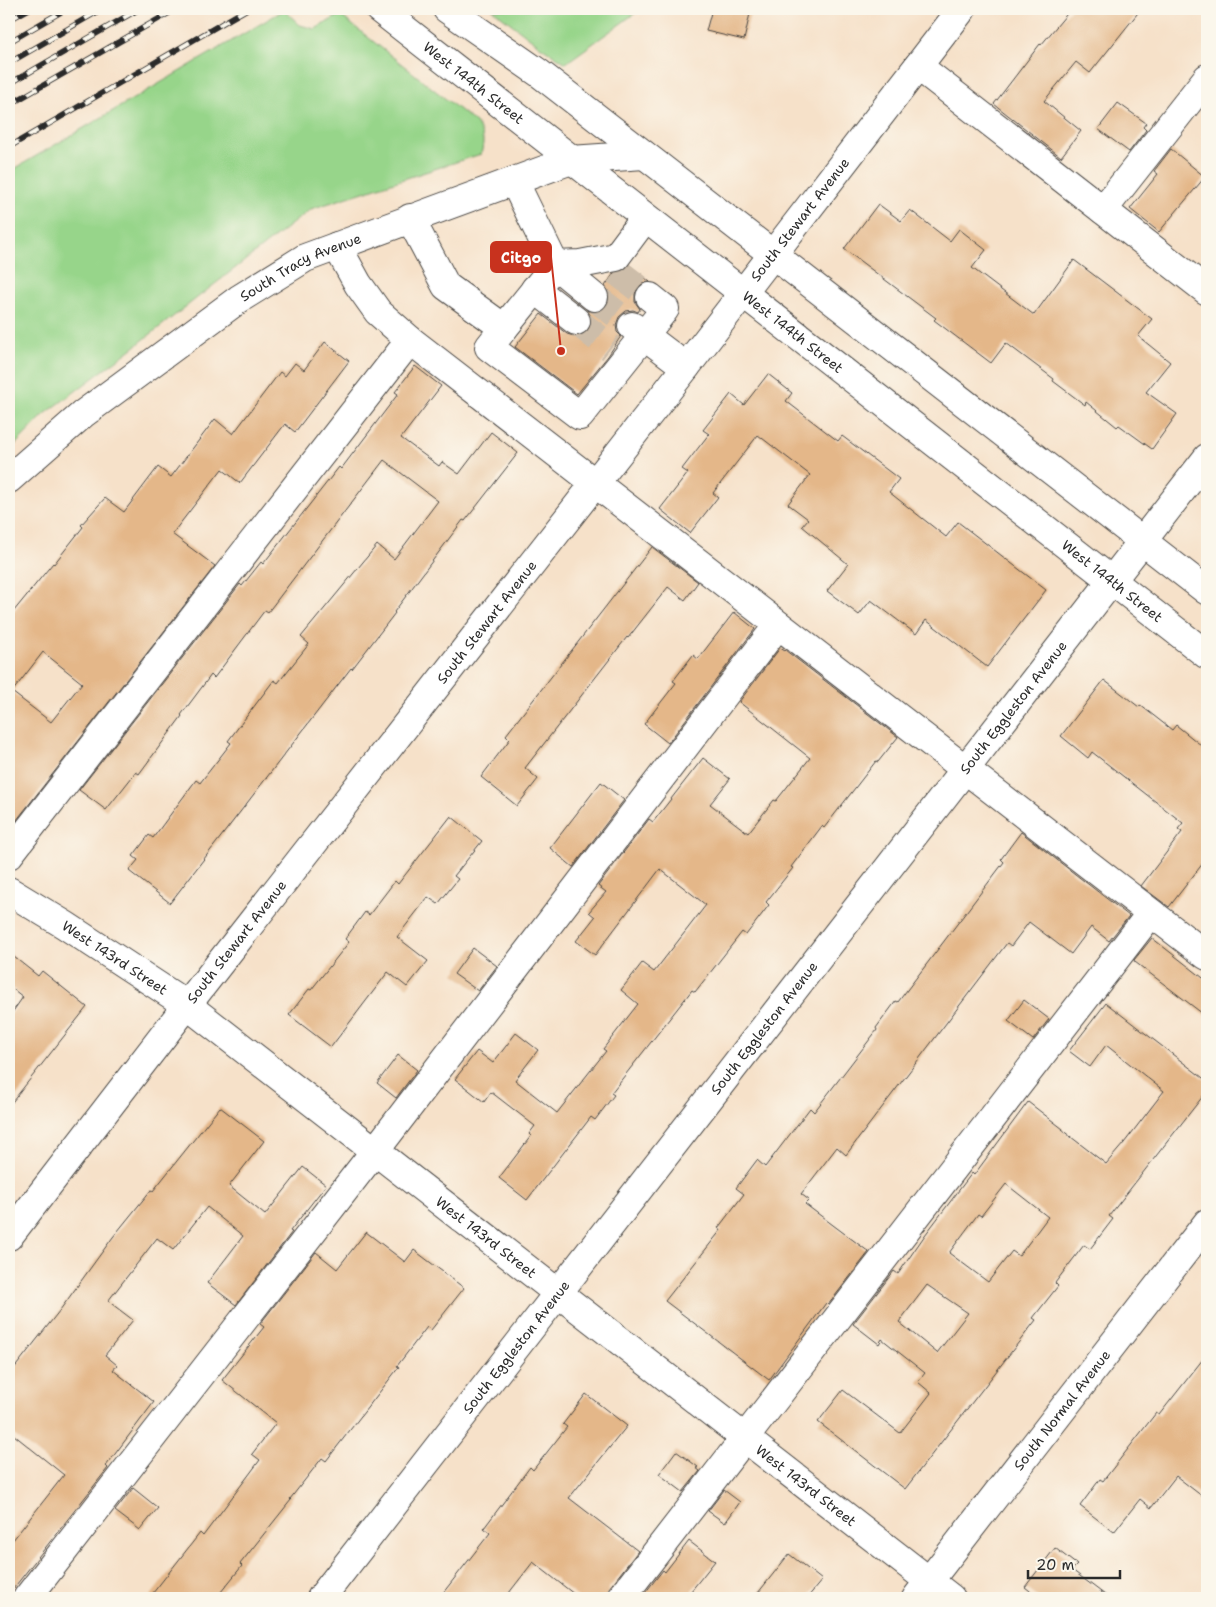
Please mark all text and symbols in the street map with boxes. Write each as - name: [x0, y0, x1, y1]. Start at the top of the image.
- street label: West 144th Street: [419, 38, 528, 128]
- street label: South Stewart Avenue: [746, 154, 853, 285]
- street label: South Tracy Avenue: [236, 229, 364, 305]
- callout: Citgo: [491, 242, 551, 272]
- text: Citgo: [501, 248, 541, 268]
- street label: West 144th Street: [739, 287, 847, 377]
- street label: West 144th Street: [1058, 536, 1166, 626]
- street label: South Stewart Avenue: [433, 557, 540, 687]
- street label: South Eggleston Avenue: [956, 637, 1071, 778]
- street label: South Stewart Avenue: [183, 876, 290, 1007]
- street label: West 143rd Street: [59, 916, 171, 999]
- street label: South Eggleston Avenue: [707, 958, 822, 1098]
- street label: West 143rd Street: [432, 1192, 540, 1282]
- street label: South Eggleston Avenue: [459, 1276, 574, 1417]
- street label: South Normal Avenue: [1010, 1346, 1114, 1474]
- street label: West 143rd Street: [752, 1441, 860, 1530]
- scale bar: [1028, 1547, 1121, 1579]
- text: 20 m: [1036, 1555, 1075, 1575]

